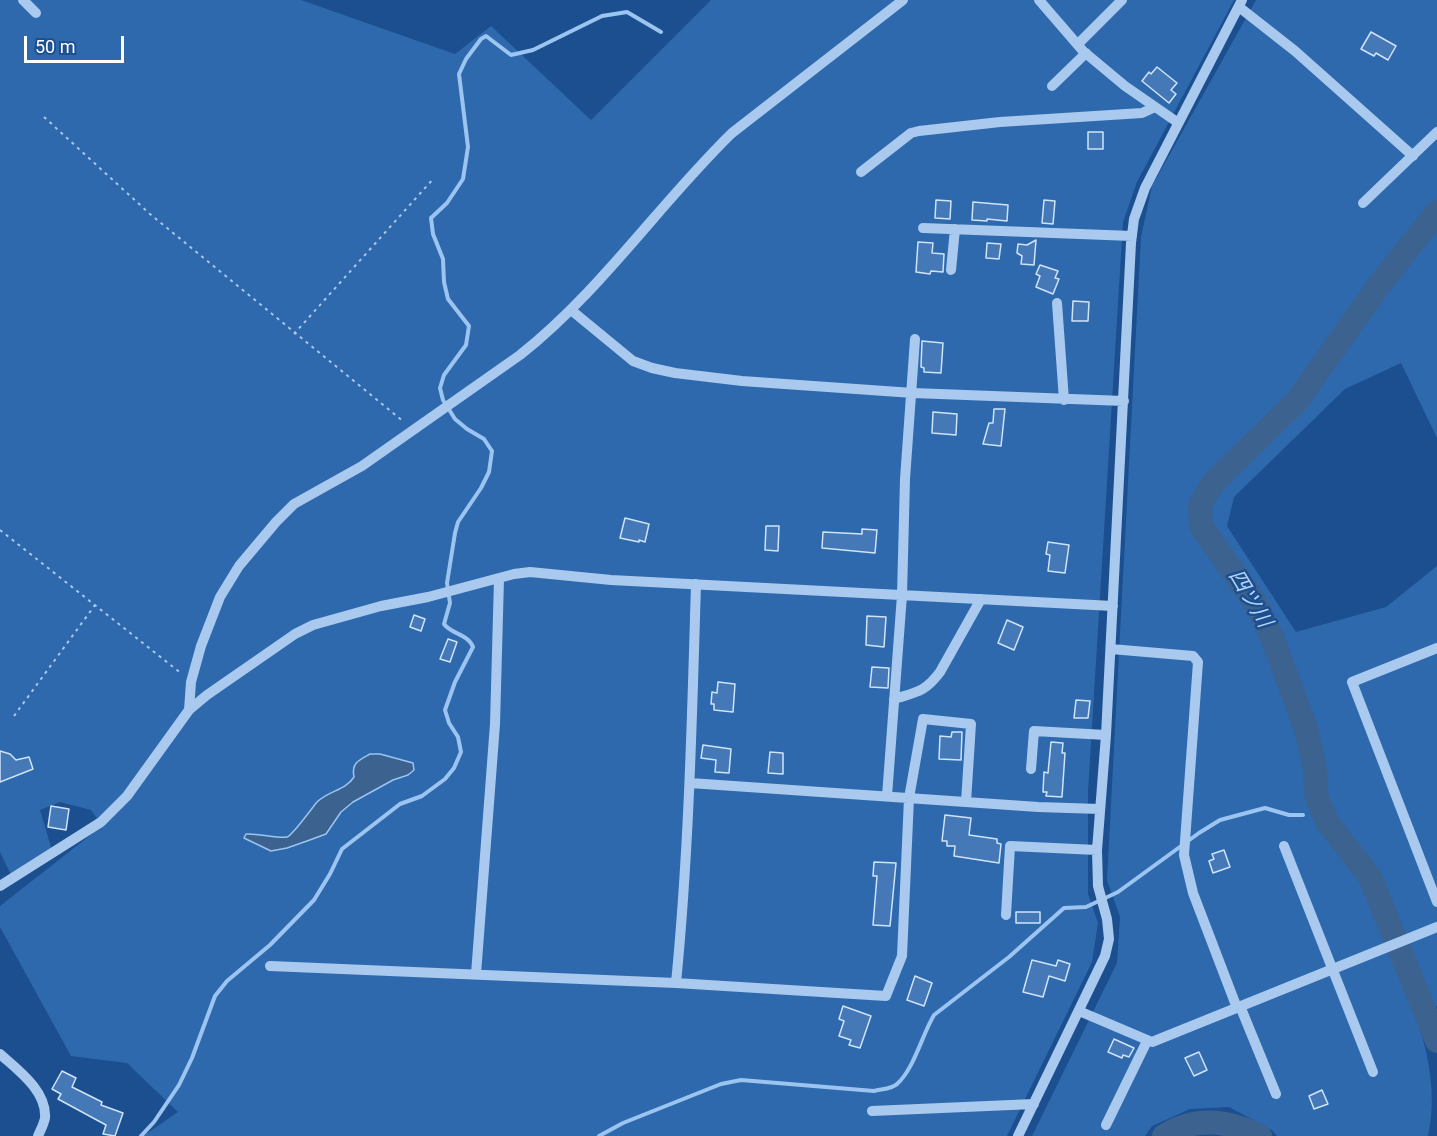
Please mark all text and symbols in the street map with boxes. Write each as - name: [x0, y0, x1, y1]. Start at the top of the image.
- scale bar: [27, 24, 128, 62]
- text: 50 m: [35, 36, 75, 57]
- water label: 四ツ川: [1222, 566, 1276, 632]

